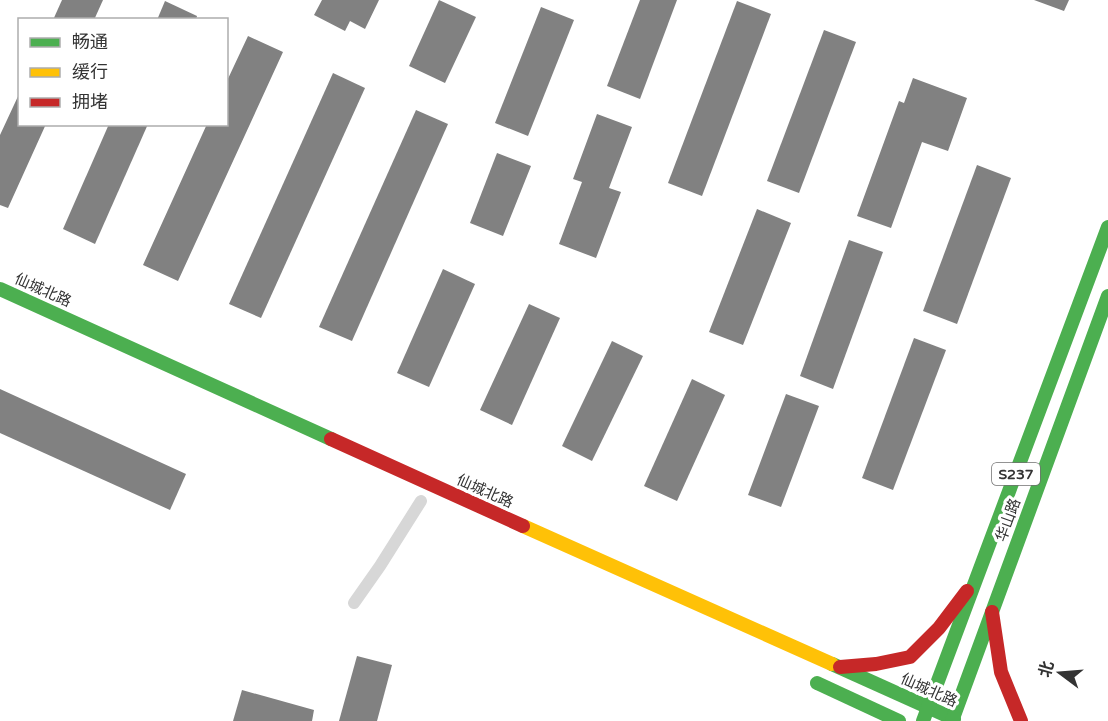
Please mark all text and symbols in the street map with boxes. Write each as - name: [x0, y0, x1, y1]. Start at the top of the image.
- legend: [18, 18, 228, 126]
- text: 畅通: [72, 31, 108, 53]
- text: 缓行: [72, 61, 108, 83]
- text: 拥堵: [72, 91, 108, 113]
- street label: 仙城北路: [12, 270, 74, 310]
- road number: S237: [992, 463, 1040, 485]
- street label: 仙城北路: [454, 471, 516, 511]
- street label: 华山路: [992, 496, 1024, 544]
- north arrow: [1030, 643, 1090, 703]
- text: 北: [1035, 659, 1058, 680]
- street label: 仙城北路: [898, 670, 960, 710]

